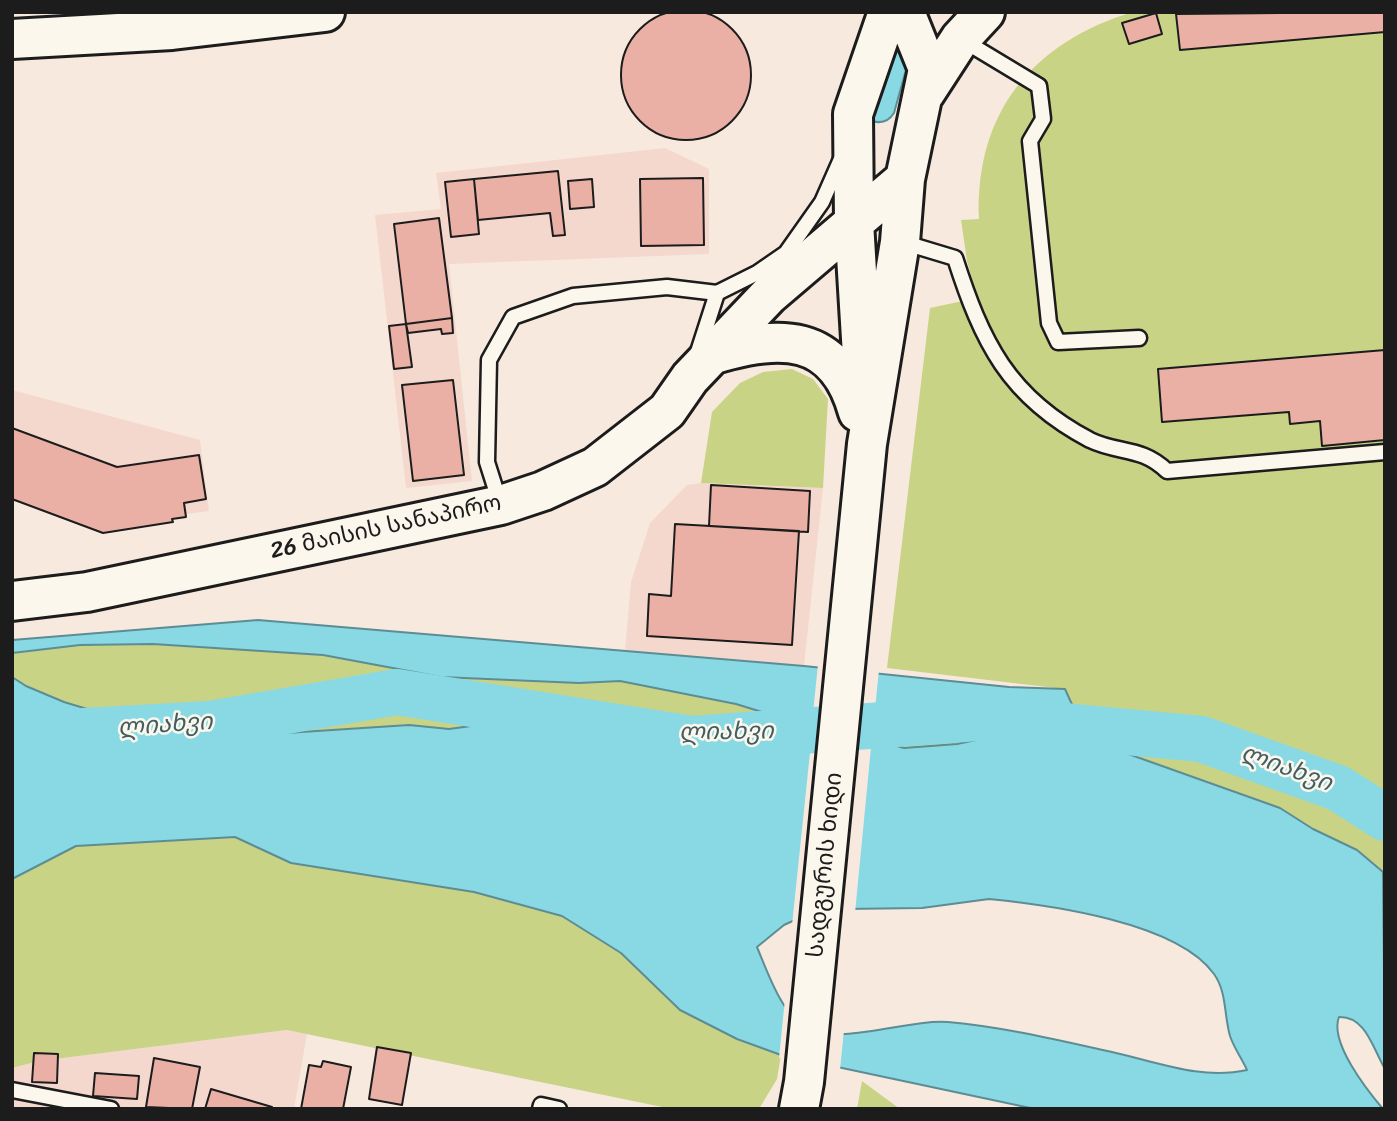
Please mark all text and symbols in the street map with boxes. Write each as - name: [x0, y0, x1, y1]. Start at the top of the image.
- street label: 26 მაისის სანაპირო: [268, 490, 504, 566]
- water label: ლიახვი: [117, 708, 213, 744]
- water label: ლიახვი: [678, 718, 774, 748]
- water label: ლიახვი: [1237, 739, 1335, 799]
- street label: სადგურის ხიდი: [803, 771, 849, 959]

